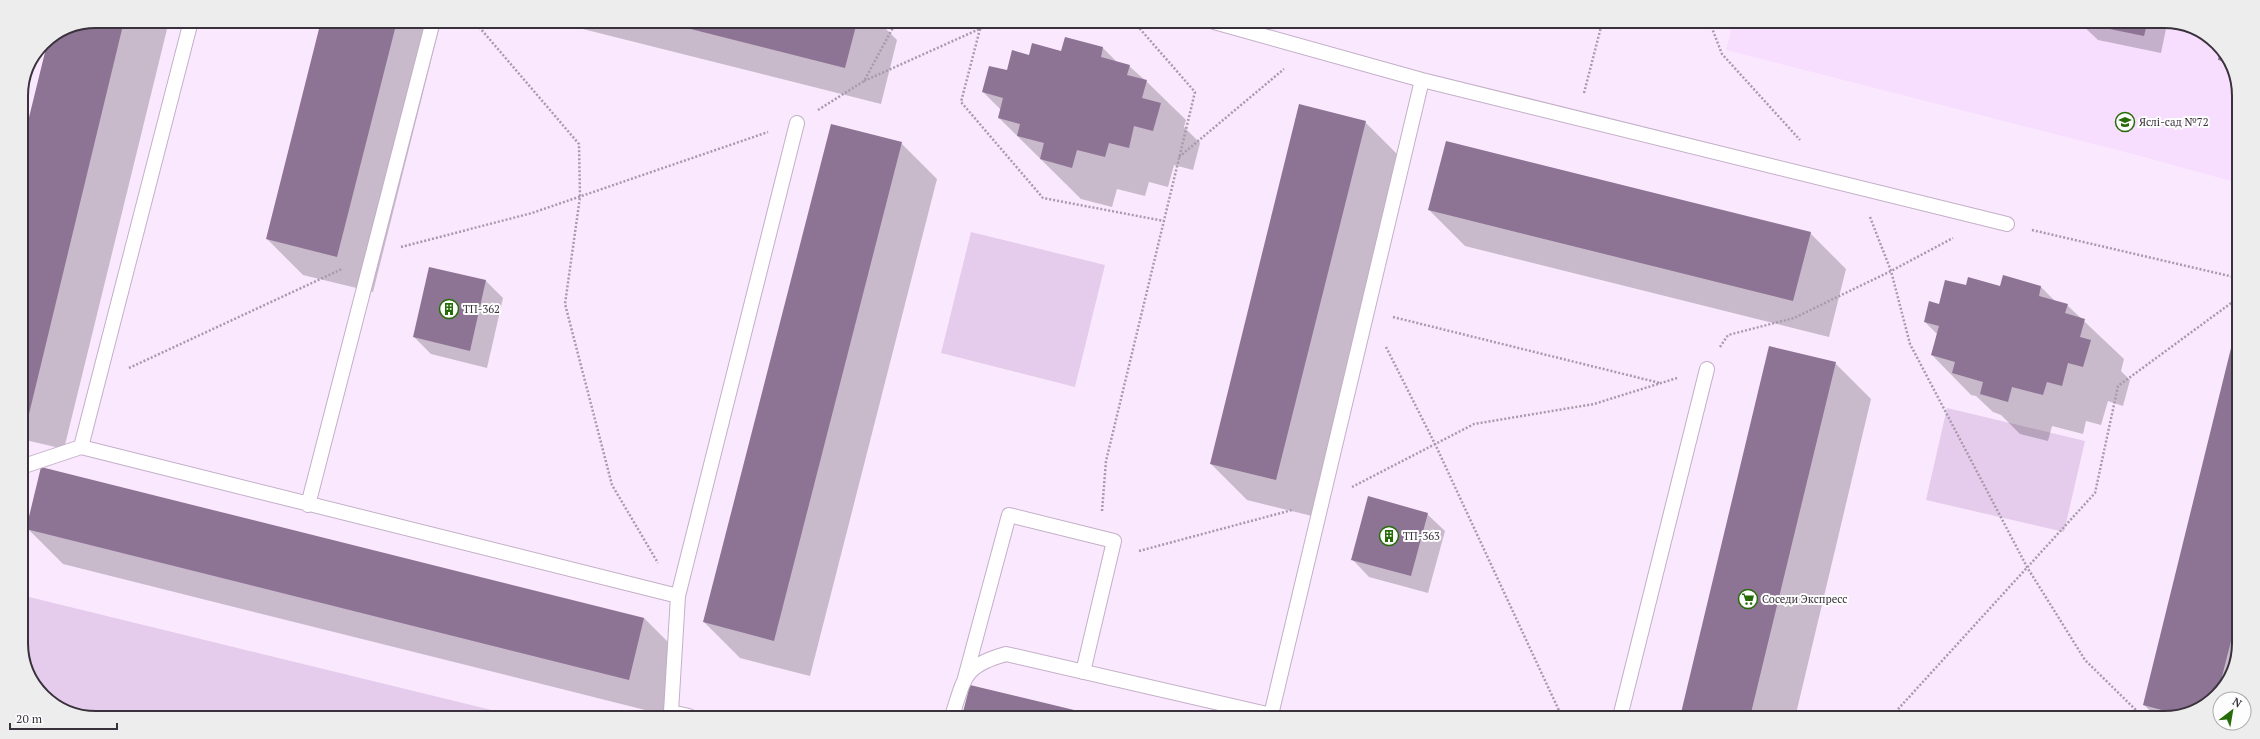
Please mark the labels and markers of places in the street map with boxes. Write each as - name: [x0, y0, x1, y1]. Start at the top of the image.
- school or university icon: Яслі-сад №72: [2114, 111, 2136, 133]
- place label: Яслі-сад №72: [2139, 115, 2209, 129]
- building icon: ТП-362: [438, 298, 460, 320]
- place label: ТП-362: [463, 302, 500, 316]
- building icon: ТП-363: [1378, 525, 1400, 547]
- place label: ТП-363: [1403, 529, 1440, 543]
- supermarket icon: Соседи Экспресс: [1737, 588, 1759, 610]
- place label: Соседи Экспресс: [1762, 592, 1847, 606]

